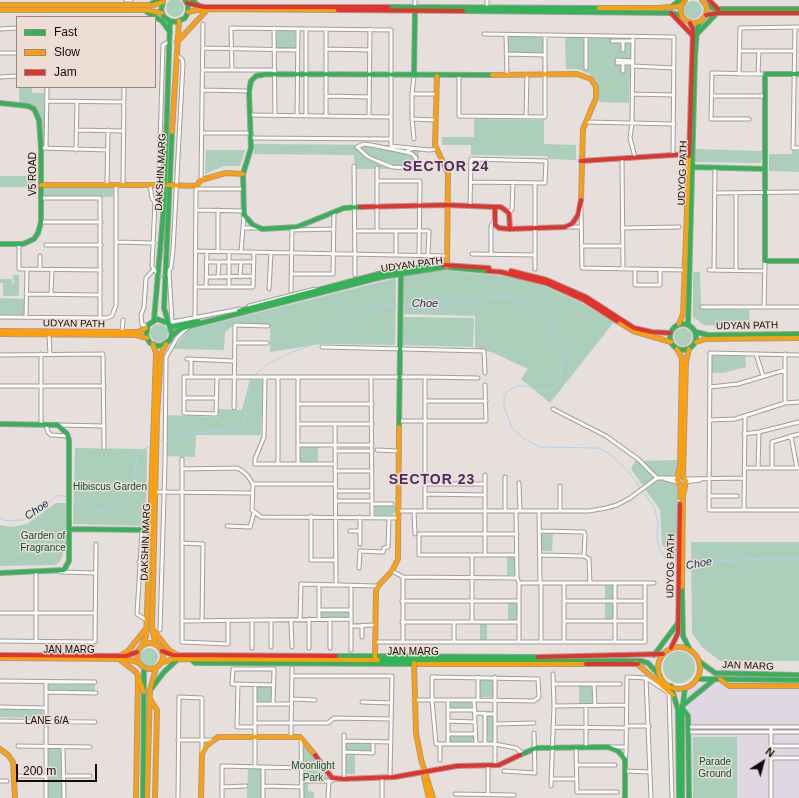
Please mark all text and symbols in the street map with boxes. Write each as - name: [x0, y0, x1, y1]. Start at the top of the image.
- legend: [16, 16, 156, 88]
- text: Fast: [54, 25, 77, 39]
- text: Slow: [54, 45, 80, 59]
- text: Jam: [54, 65, 77, 79]
- street label: DAKSHIN MARG: [153, 133, 169, 211]
- street label: UDYOG PATH: [676, 140, 690, 206]
- street label: V5 ROAD: [27, 152, 39, 196]
- district label: SECTOR 24: [403, 159, 489, 175]
- street label: UDYAN PATH: [380, 255, 444, 275]
- water label: Choe: [412, 297, 438, 311]
- street label: UDYAN PATH: [43, 317, 105, 331]
- street label: UDYAN PATH: [716, 319, 778, 333]
- district label: SECTOR 23: [389, 472, 475, 488]
- park label: Hibiscus Garden: [73, 481, 147, 493]
- water label: Choe: [22, 497, 52, 523]
- street label: DAKSHIN MARG: [139, 503, 153, 581]
- park label: Garden of Fragrance: [20, 530, 66, 554]
- street label: UDYOG PATH: [664, 534, 678, 598]
- water label: Choe: [685, 555, 713, 573]
- street label: JAN MARG: [43, 644, 95, 656]
- street label: JAN MARG: [387, 646, 439, 658]
- street label: JAN MARG: [722, 659, 774, 673]
- street label: LANE 6/A: [25, 715, 69, 727]
- north arrow: [743, 742, 783, 782]
- text: N: [763, 745, 777, 759]
- scale bar: [18, 756, 99, 782]
- park label: Parade Ground: [698, 756, 732, 780]
- park label: Moonlight Park: [291, 760, 335, 784]
- text: 200 m: [23, 764, 56, 778]

